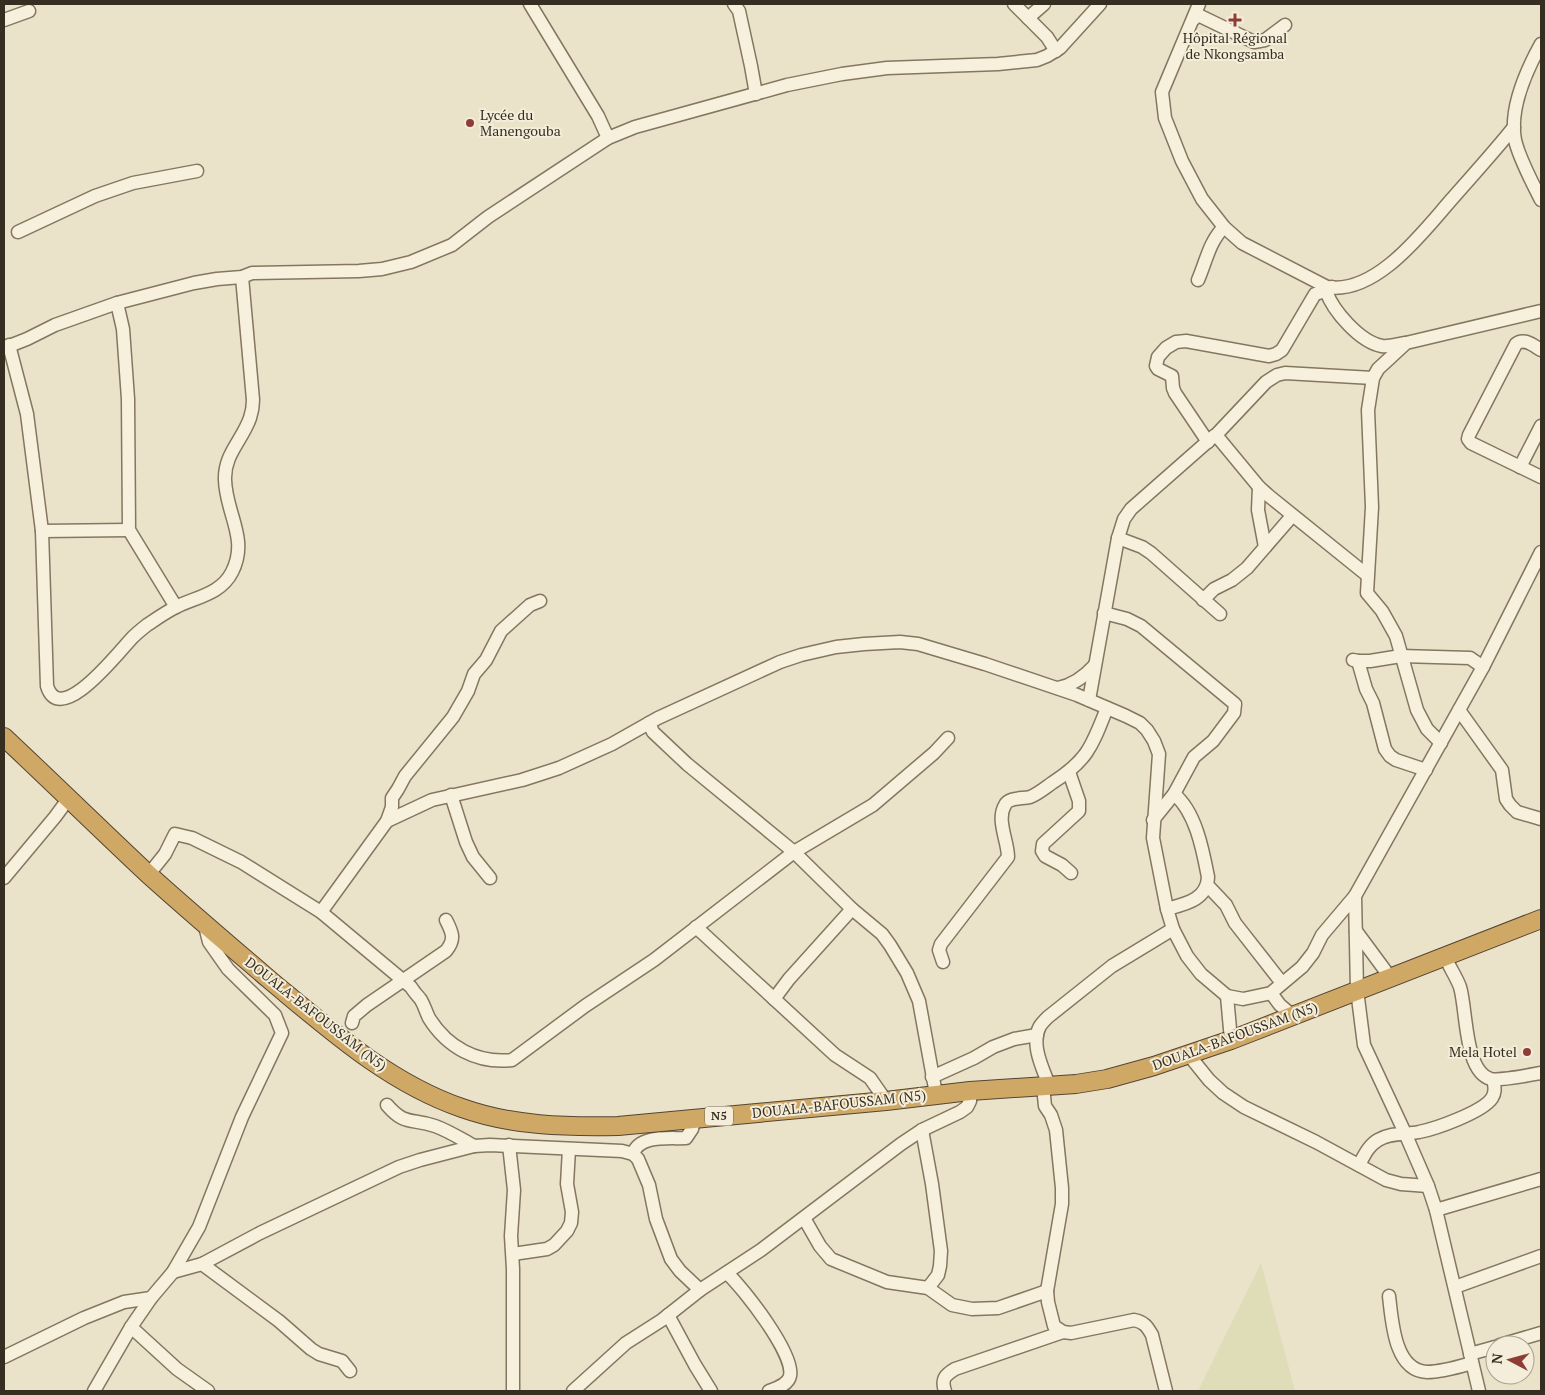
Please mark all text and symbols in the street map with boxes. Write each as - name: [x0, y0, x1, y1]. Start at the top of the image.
- marker: Hôpital Régional de Nkongsamba: [1228, 13, 1242, 27]
- place label: Hôpital Régional de Nkongsamba: [1183, 28, 1287, 63]
- place label: Lycée du Manengouba: [480, 105, 561, 140]
- marker: Lycée du Manengouba: [464, 117, 476, 129]
- street label: DOUALA-BAFOUSSAM (N5): [242, 952, 391, 1075]
- street label: DOUALA-BAFOUSSAM (N5): [1149, 997, 1320, 1074]
- place label: Mela Hotel: [1449, 1042, 1517, 1061]
- marker: Mela Hotel: [1521, 1046, 1533, 1058]
- street label: DOUALA-BAFOUSSAM (N5): [751, 1085, 927, 1122]
- road number: N5: [705, 1106, 733, 1126]
- north arrow: [1485, 1335, 1535, 1385]
- text: N: [1487, 1352, 1507, 1365]

